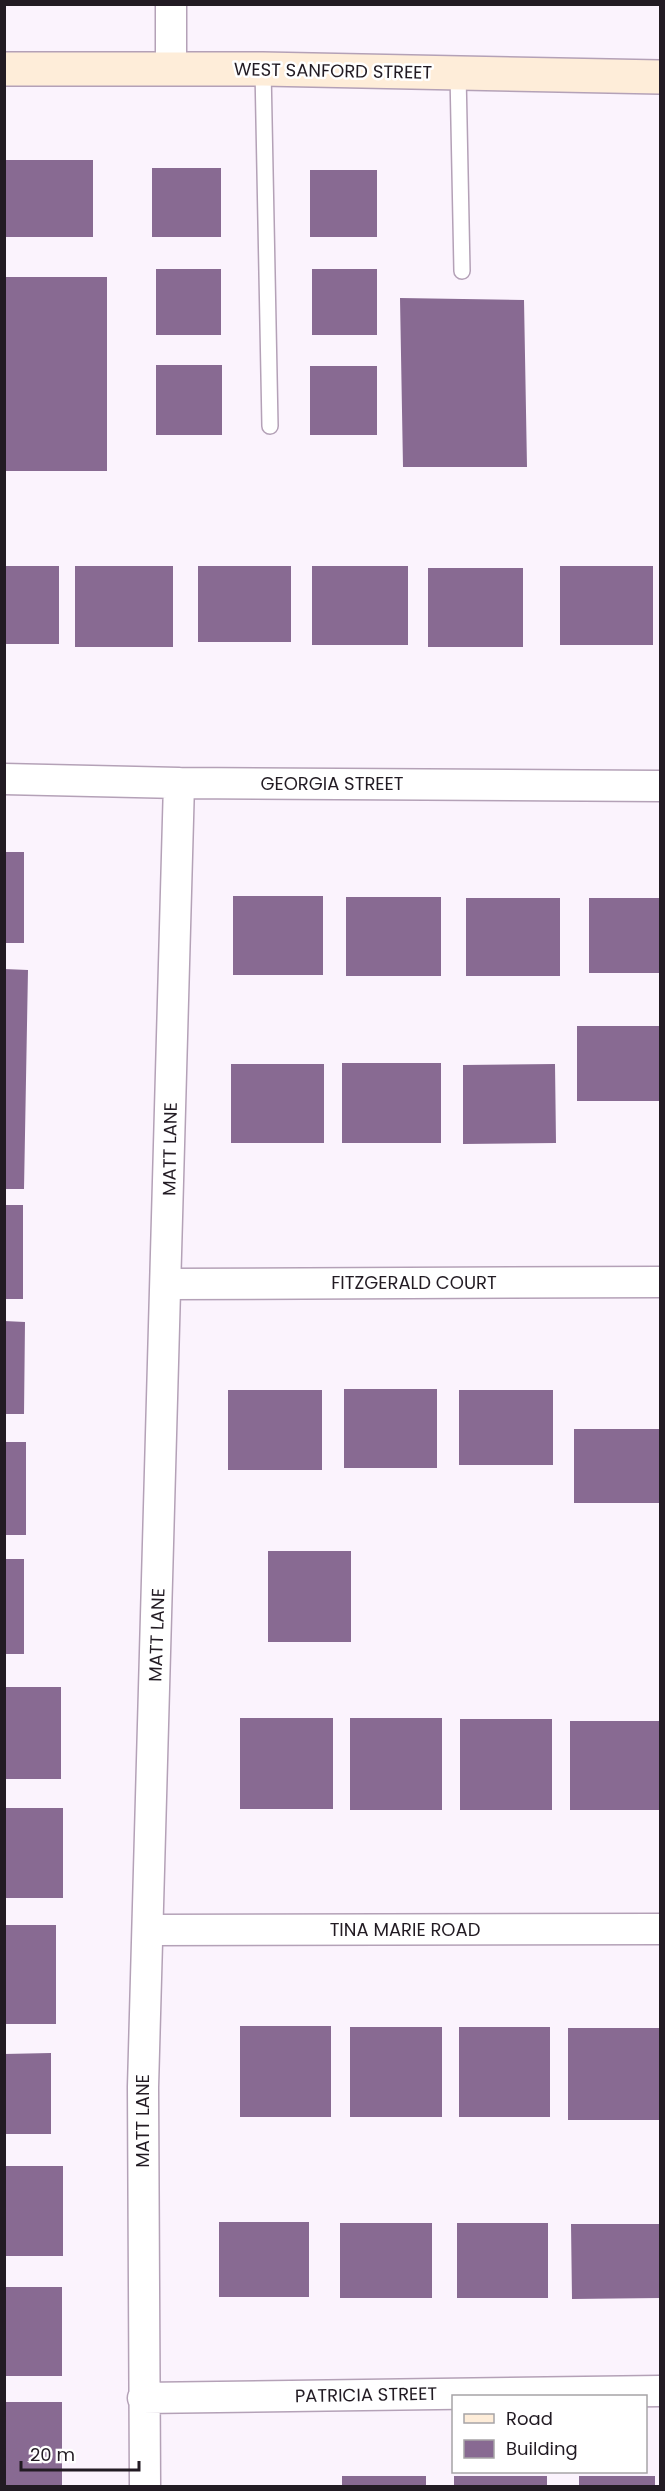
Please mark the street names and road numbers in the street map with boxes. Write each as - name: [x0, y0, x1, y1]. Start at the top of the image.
- street label: WEST SANFORD STREET: [234, 56, 433, 85]
- street label: GEORGIA STREET: [260, 771, 404, 796]
- street label: MATT LANE: [156, 1102, 183, 1196]
- street label: FITZGERALD COURT: [331, 1270, 497, 1295]
- street label: MATT LANE: [142, 1588, 171, 1682]
- street label: TINA MARIE ROAD: [330, 1917, 480, 1942]
- street label: MATT LANE: [130, 2074, 155, 2168]
- street label: PATRICIA STREET: [295, 2381, 438, 2408]

